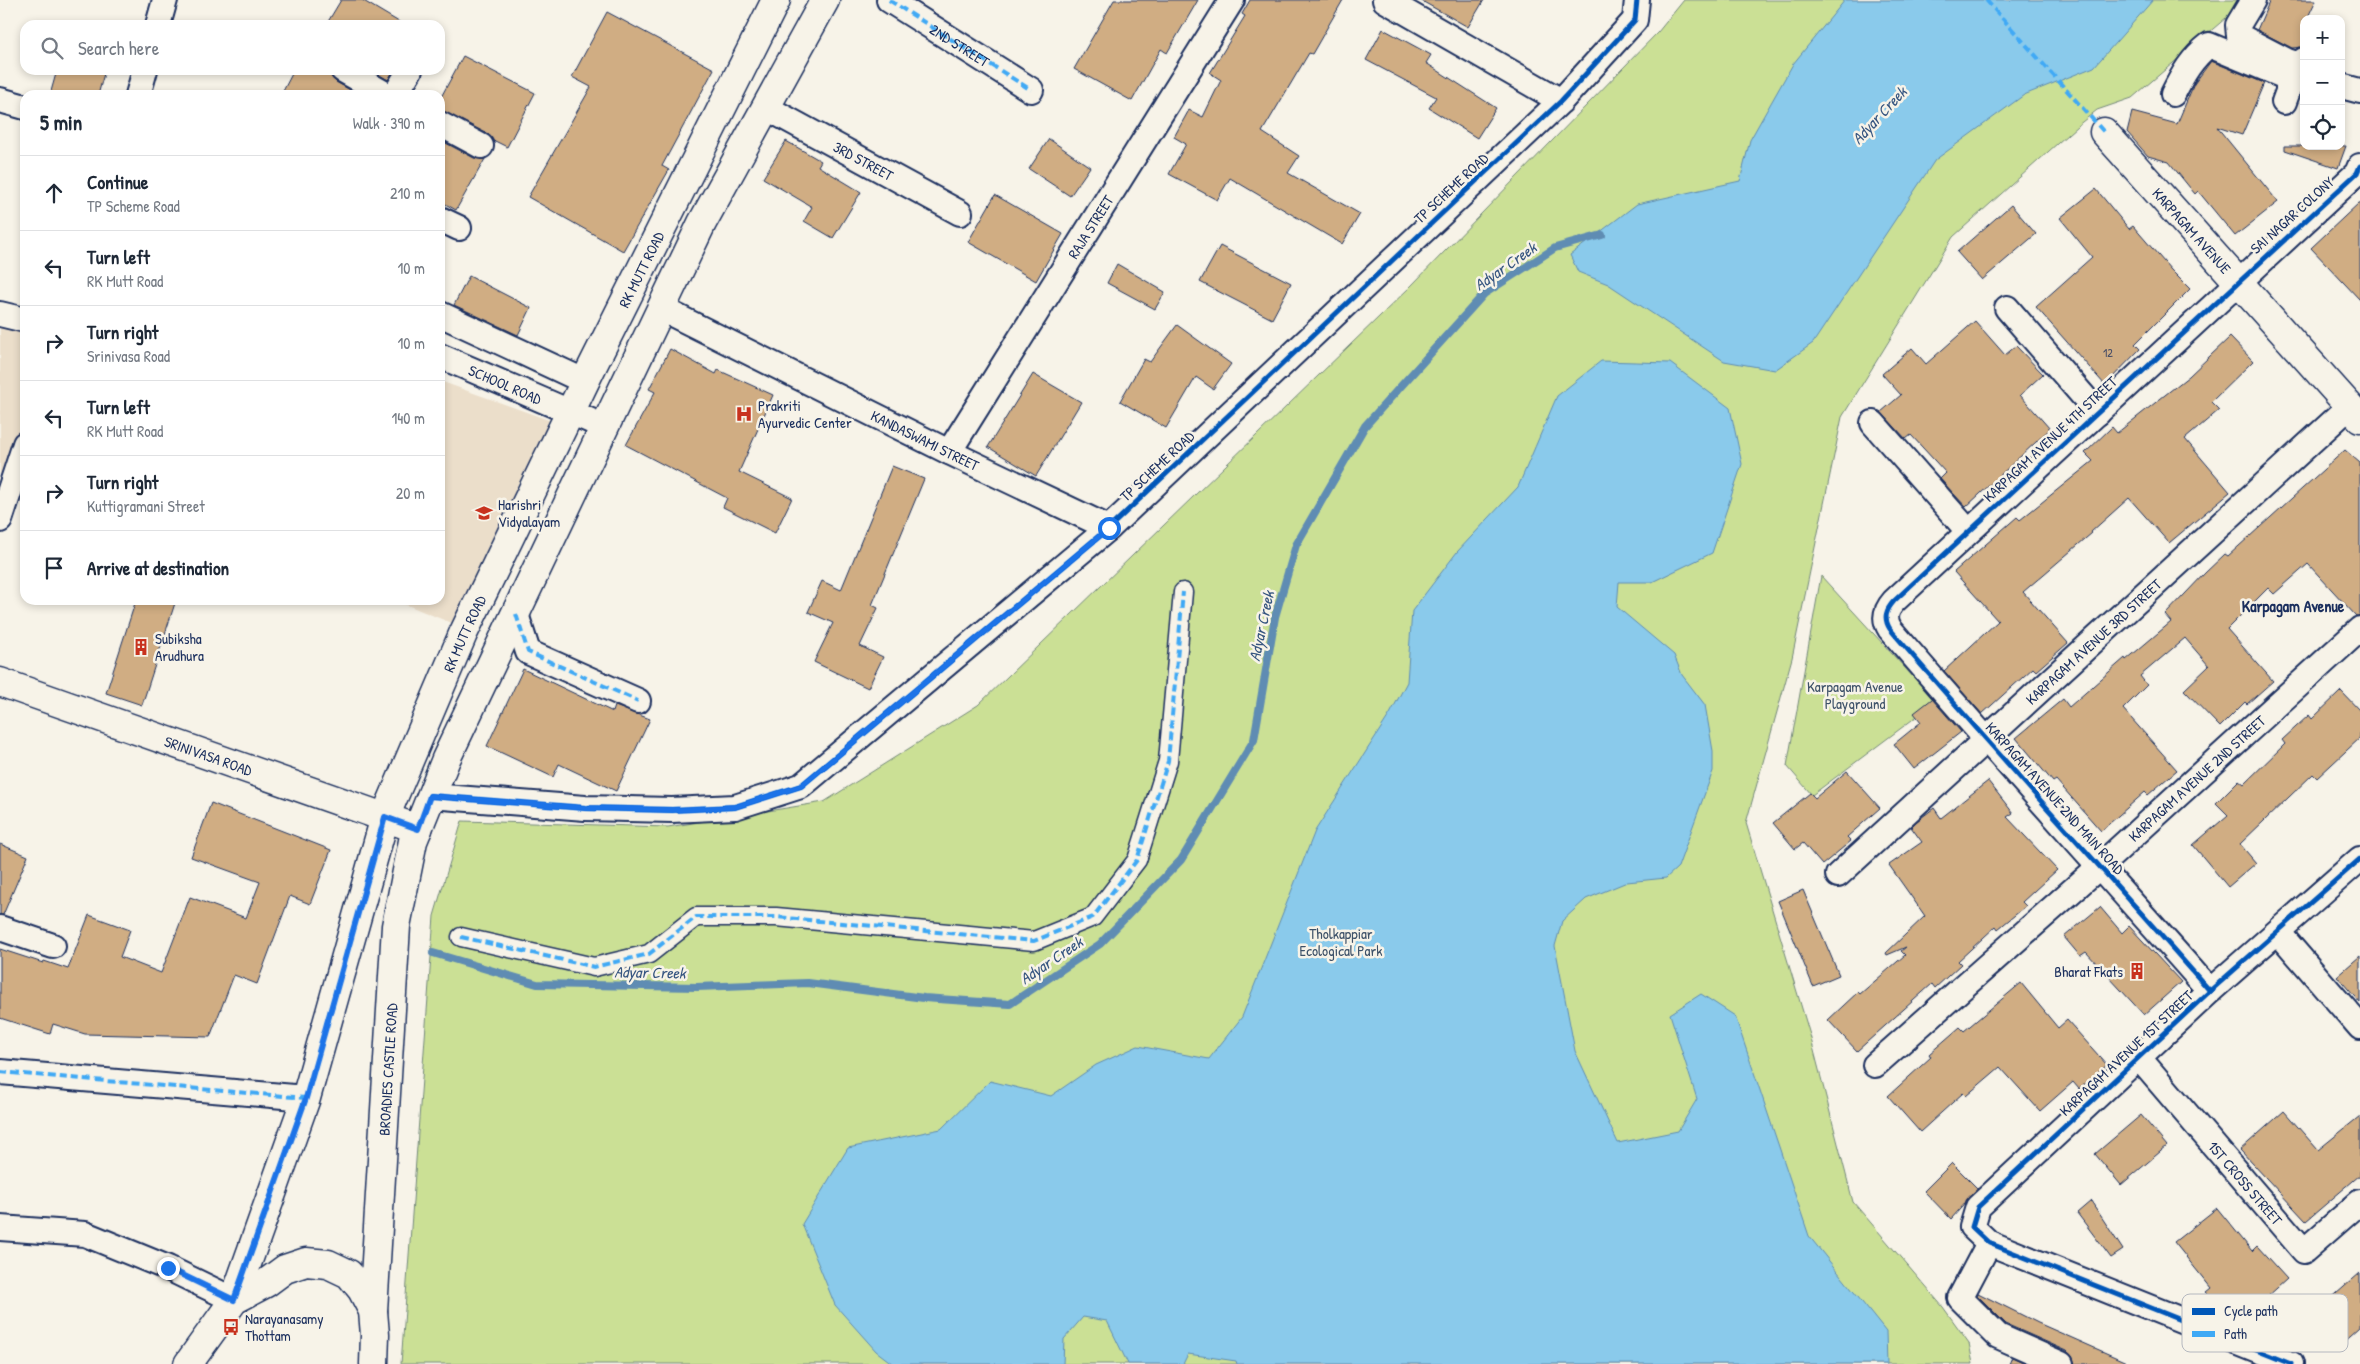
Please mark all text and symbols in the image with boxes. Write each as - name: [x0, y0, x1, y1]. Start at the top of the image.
- map controls: [2300, 15, 2345, 150]
- button: +: [2300, 15, 2345, 60]
- street label: 2ND STREET: [926, 18, 995, 72]
- search box: [20, 20, 445, 75]
- icon: search: [38, 34, 66, 62]
- text: Search here: [78, 35, 159, 61]
- button: −: [2300, 60, 2345, 105]
- water label: Adyar Creek: [1847, 80, 1912, 149]
- button: locate: [2300, 105, 2345, 150]
- text: 5 min: [40, 108, 82, 137]
- text: Walk · 390 m: [353, 112, 425, 134]
- street label: 3RD STREET: [830, 136, 898, 186]
- street label: TP SCHEME ROAD: [1409, 147, 1494, 228]
- text: Continue: [87, 169, 148, 195]
- street label: SAI NAGAR COLONY: [2245, 171, 2339, 258]
- icon: ahead: [40, 179, 68, 207]
- text: 210 m: [390, 182, 425, 204]
- street label: KARPAGAM AVENUE: [2148, 183, 2236, 278]
- street label: RAJA STREET: [1062, 190, 1119, 262]
- text: TP Scheme Road: [87, 195, 180, 217]
- street label: RK MUTT ROAD: [613, 227, 669, 311]
- water label: Adyar Creek: [1470, 236, 1542, 295]
- text: Turn left: [87, 244, 150, 270]
- icon: left: [40, 254, 68, 282]
- text: 10 m: [397, 257, 425, 279]
- text: RK Mutt Road: [87, 270, 163, 292]
- text: Turn right: [87, 319, 158, 345]
- icon: right: [40, 329, 68, 357]
- text: 10 m: [397, 332, 425, 354]
- house number: 12: [2103, 344, 2113, 361]
- text: Srinivasa Road: [87, 345, 170, 367]
- street label: SCHOOL ROAD: [465, 359, 546, 409]
- street label: KARPAGAM AVENUE 4TH STREET: [1978, 371, 2122, 507]
- text: Turn left: [87, 394, 150, 420]
- place label: Prakriti Ayurvedic Center: [758, 395, 852, 433]
- icon: left: [40, 404, 68, 432]
- hospital icon: Prakriti Ayurvedic Center: [734, 404, 754, 424]
- street label: KANDASWAMI STREET: [868, 404, 984, 476]
- text: 140 m: [391, 407, 425, 429]
- text: RK Mutt Road: [87, 420, 163, 442]
- street label: TP SCHEME ROAD: [1115, 425, 1200, 506]
- text: Turn right: [87, 469, 158, 495]
- icon: right: [40, 479, 68, 507]
- text: 20 m: [396, 482, 425, 504]
- place label: Harishri Vidyalayam: [498, 494, 560, 532]
- text: Kuttigramani Street: [87, 495, 205, 517]
- school or university icon: Harishri Vidyalayam: [474, 503, 494, 523]
- route start: [1098, 517, 1121, 540]
- icon: arrive: [40, 554, 68, 582]
- text: Arrive at destination: [87, 555, 229, 581]
- street label: KARPAGAM AVENUE 3RD STREET: [2021, 573, 2166, 709]
- water label: Adyar Creek: [1243, 588, 1279, 663]
- street label: RK MUTT ROAD: [437, 591, 491, 675]
- district label: Karpagam Avenue: [2242, 595, 2345, 618]
- place label: Subiksha Arudhura: [155, 628, 204, 666]
- building icon: Subiksha Arudhura: [131, 637, 151, 657]
- park label: Karpagam Avenue Playground: [1807, 676, 1903, 714]
- street label: KARPAGAM AVENUE 2ND STREET: [2123, 709, 2270, 846]
- street label: KARPAGAM AVENUE 2ND MAIN ROAD: [1981, 717, 2130, 879]
- street label: SRINIVASA ROAD: [162, 730, 256, 781]
- park label: Tholkappiar Ecological Park: [1300, 923, 1382, 961]
- water label: Adyar Creek: [1015, 930, 1088, 989]
- water label: Adyar Creek: [614, 960, 687, 984]
- place label: Bharat Fkats: [2054, 961, 2123, 982]
- building icon: Bharat Fkats: [2127, 961, 2147, 981]
- street label: KARPAGAM AVENUE 1ST STREET: [2055, 985, 2198, 1121]
- street label: BROADIES CASTLE ROAD: [373, 1002, 402, 1136]
- street label: 1ST CROSS STREET: [2204, 1136, 2288, 1230]
- route end: [157, 1257, 180, 1280]
- legend: [2182, 1294, 2348, 1352]
- text: Cycle path: [2224, 1301, 2278, 1321]
- place label: Narayanasamy Thottam: [245, 1308, 324, 1346]
- bus stop icon: Narayanasamy Thottam: [221, 1317, 241, 1337]
- text: Path: [2224, 1324, 2247, 1343]

